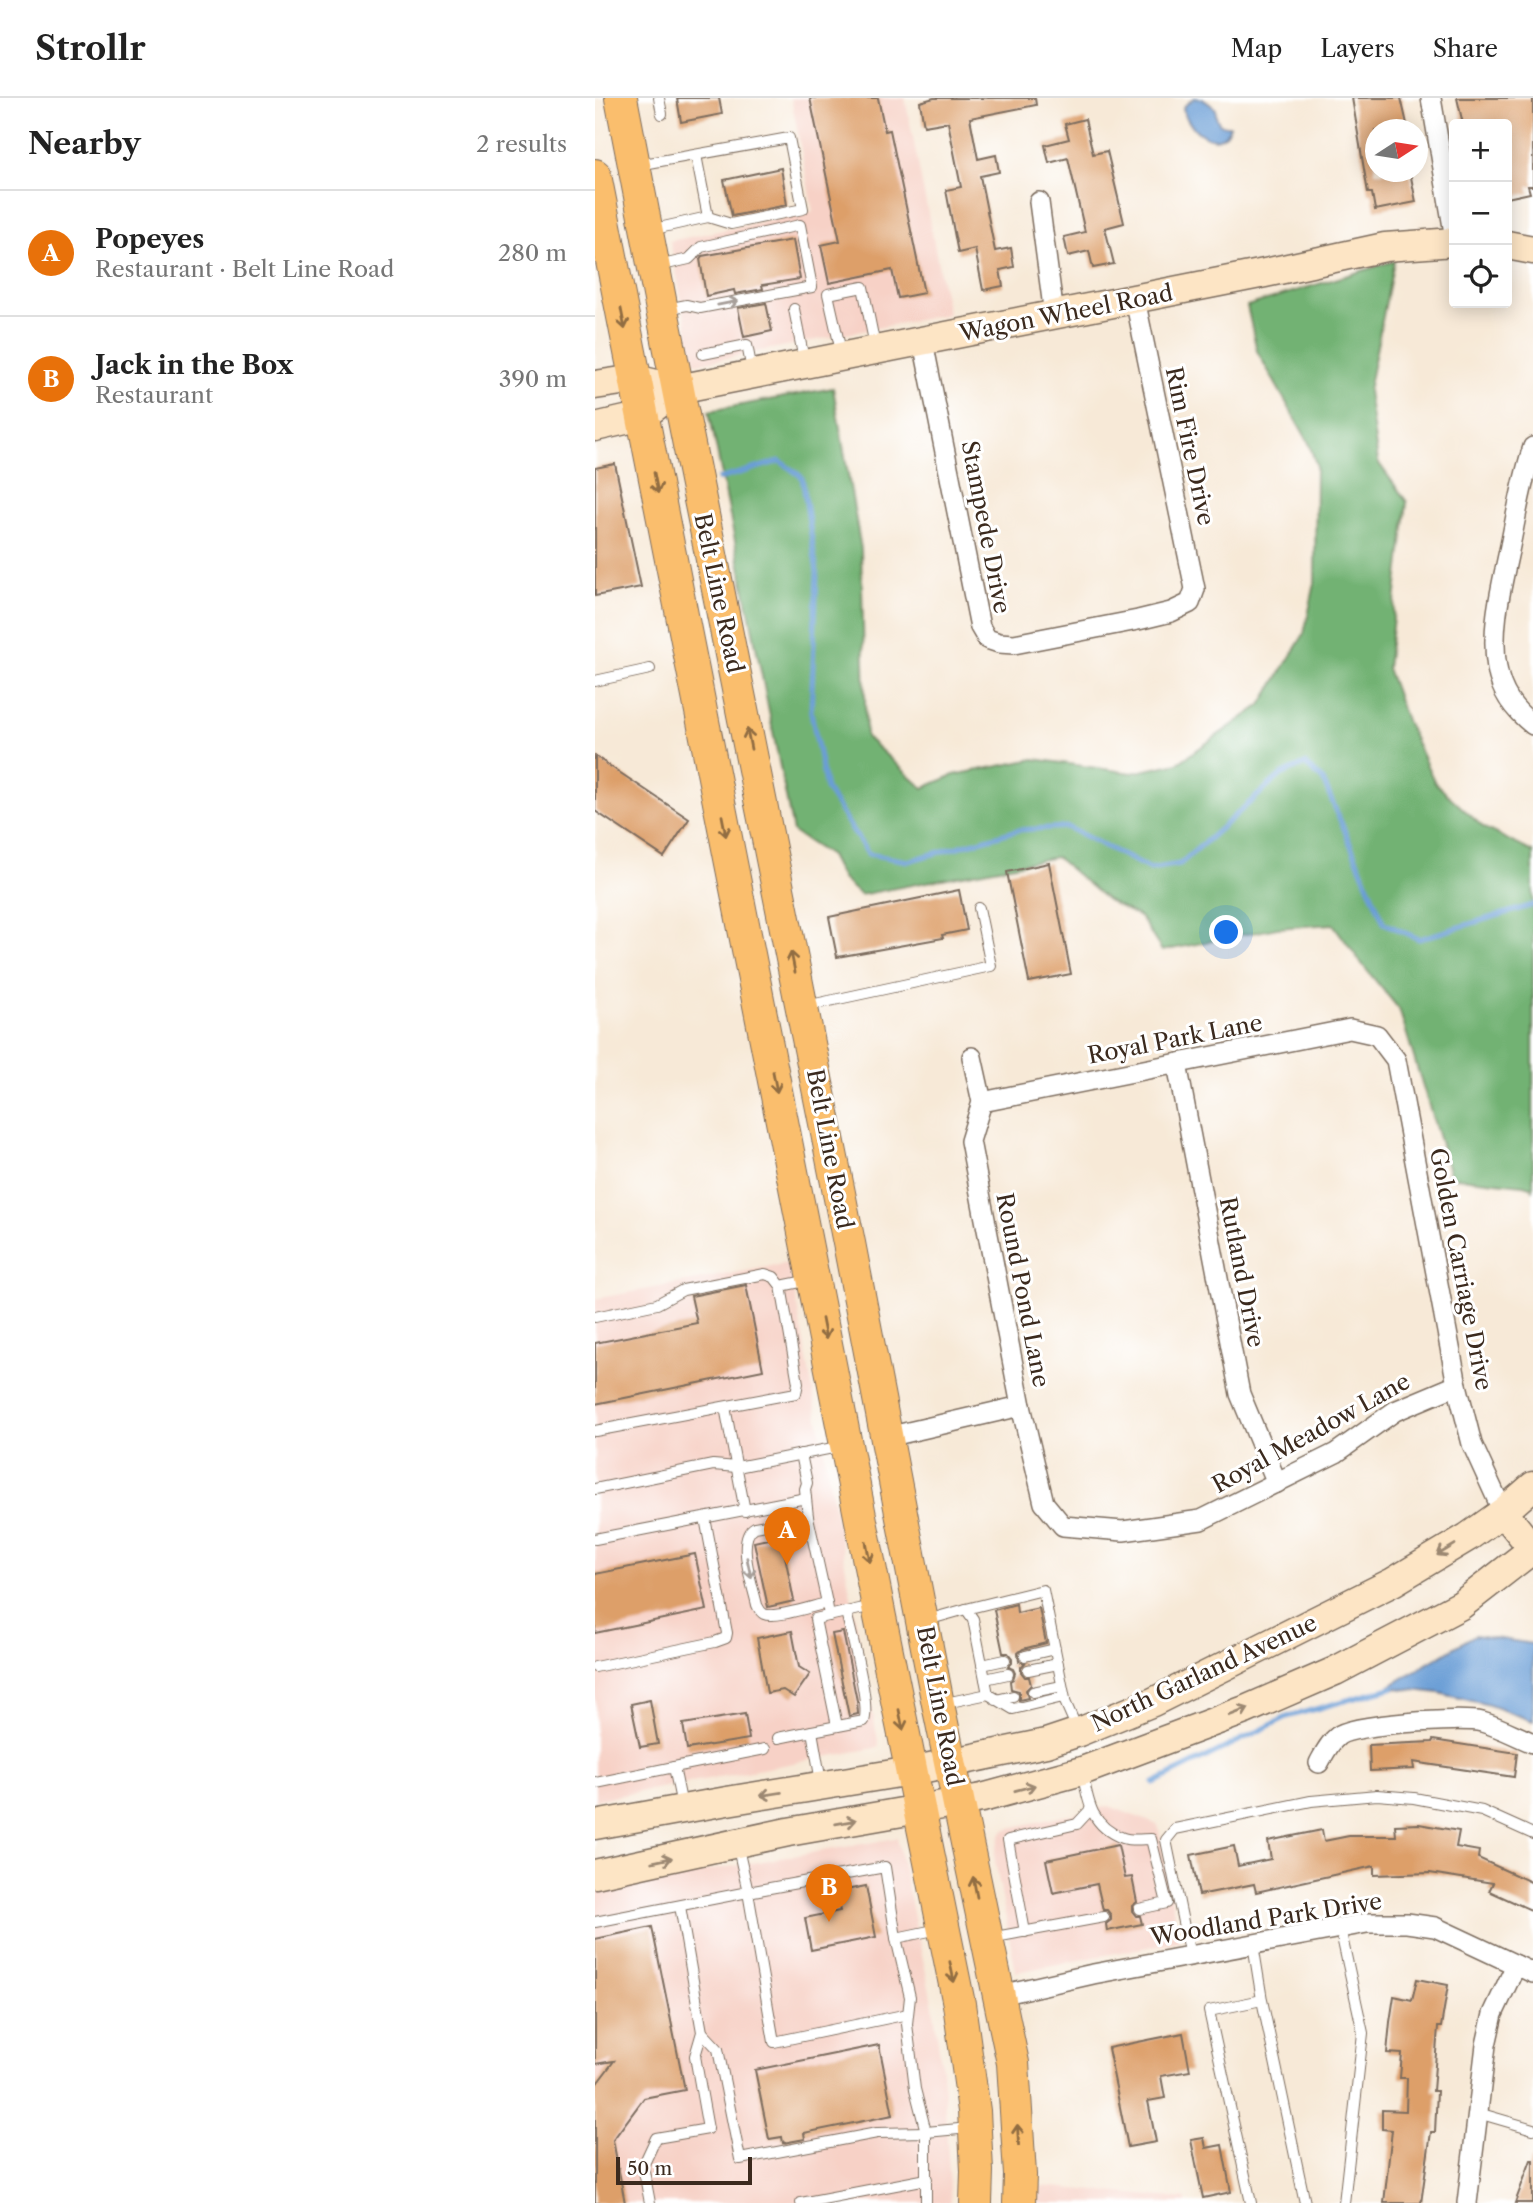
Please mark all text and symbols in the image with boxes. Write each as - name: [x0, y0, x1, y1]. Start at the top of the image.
- text: Strollr: [35, 28, 146, 69]
- text: Map: [1231, 34, 1282, 63]
- text: Layers: [1320, 34, 1395, 63]
- text: Share: [1433, 34, 1498, 63]
- north arrow: [1365, 119, 1428, 182]
- map controls: [1449, 119, 1512, 308]
- button: +: [1449, 119, 1512, 182]
- text: Nearby: [28, 125, 141, 162]
- text: 2 results: [476, 130, 567, 158]
- button: −: [1449, 182, 1512, 245]
- text: Popeyes: [95, 223, 204, 255]
- text: A: [42, 239, 60, 267]
- text: 280 m: [498, 239, 567, 267]
- button: locate: [1449, 245, 1512, 308]
- text: Restaurant · Belt Line Road: [95, 255, 394, 283]
- street label: Wagon Wheel Road: [956, 279, 1175, 348]
- one-way arrow: [716, 296, 739, 309]
- one-way arrow: [617, 307, 631, 330]
- text: Jack in the Box: [95, 349, 293, 381]
- street label: Rim Fire Drive: [1160, 364, 1220, 528]
- text: B: [42, 365, 60, 393]
- text: 390 m: [499, 365, 567, 393]
- text: Restaurant: [95, 381, 213, 409]
- street label: Stampede Drive: [956, 438, 1016, 616]
- one-way arrow: [650, 471, 663, 494]
- street label: Belt Line Road: [688, 511, 750, 675]
- one-way arrow: [741, 728, 755, 751]
- one-way arrow: [718, 814, 732, 837]
- your location: [1209, 915, 1243, 949]
- one-way arrow: [786, 951, 800, 974]
- street label: Royal Park Lane: [1085, 1008, 1265, 1070]
- street label: Belt Line Road: [801, 1067, 859, 1231]
- one-way arrow: [769, 1070, 783, 1093]
- street label: Golden Carriage Drive: [1424, 1146, 1498, 1392]
- street label: Round Pond Lane: [990, 1191, 1056, 1389]
- street label: Rutland Drive: [1214, 1195, 1270, 1349]
- one-way arrow: [818, 1317, 832, 1340]
- street label: Royal Meadow Lane: [1207, 1367, 1415, 1499]
- pin: A: [764, 1507, 810, 1565]
- one-way arrow: [861, 1540, 875, 1563]
- one-way arrow: [1437, 1543, 1457, 1557]
- one-way arrow: [743, 1556, 757, 1579]
- street label: North Garland Avenue: [1087, 1608, 1321, 1738]
- street label: Belt Line Road: [911, 1624, 969, 1788]
- one-way arrow: [1228, 1705, 1250, 1717]
- one-way arrow: [894, 1708, 908, 1731]
- one-way arrow: [1013, 1781, 1036, 1794]
- one-way arrow: [760, 1788, 783, 1801]
- one-way arrow: [834, 1815, 857, 1828]
- one-way arrow: [650, 1852, 673, 1866]
- pin: B: [806, 1864, 852, 1922]
- one-way arrow: [968, 1876, 982, 1899]
- street label: Woodland Park Drive: [1147, 1887, 1384, 1951]
- one-way arrow: [945, 1960, 959, 1983]
- one-way arrow: [1011, 2124, 1024, 2147]
- scale bar: [616, 2154, 753, 2186]
- text: 50 m: [627, 2157, 672, 2180]

